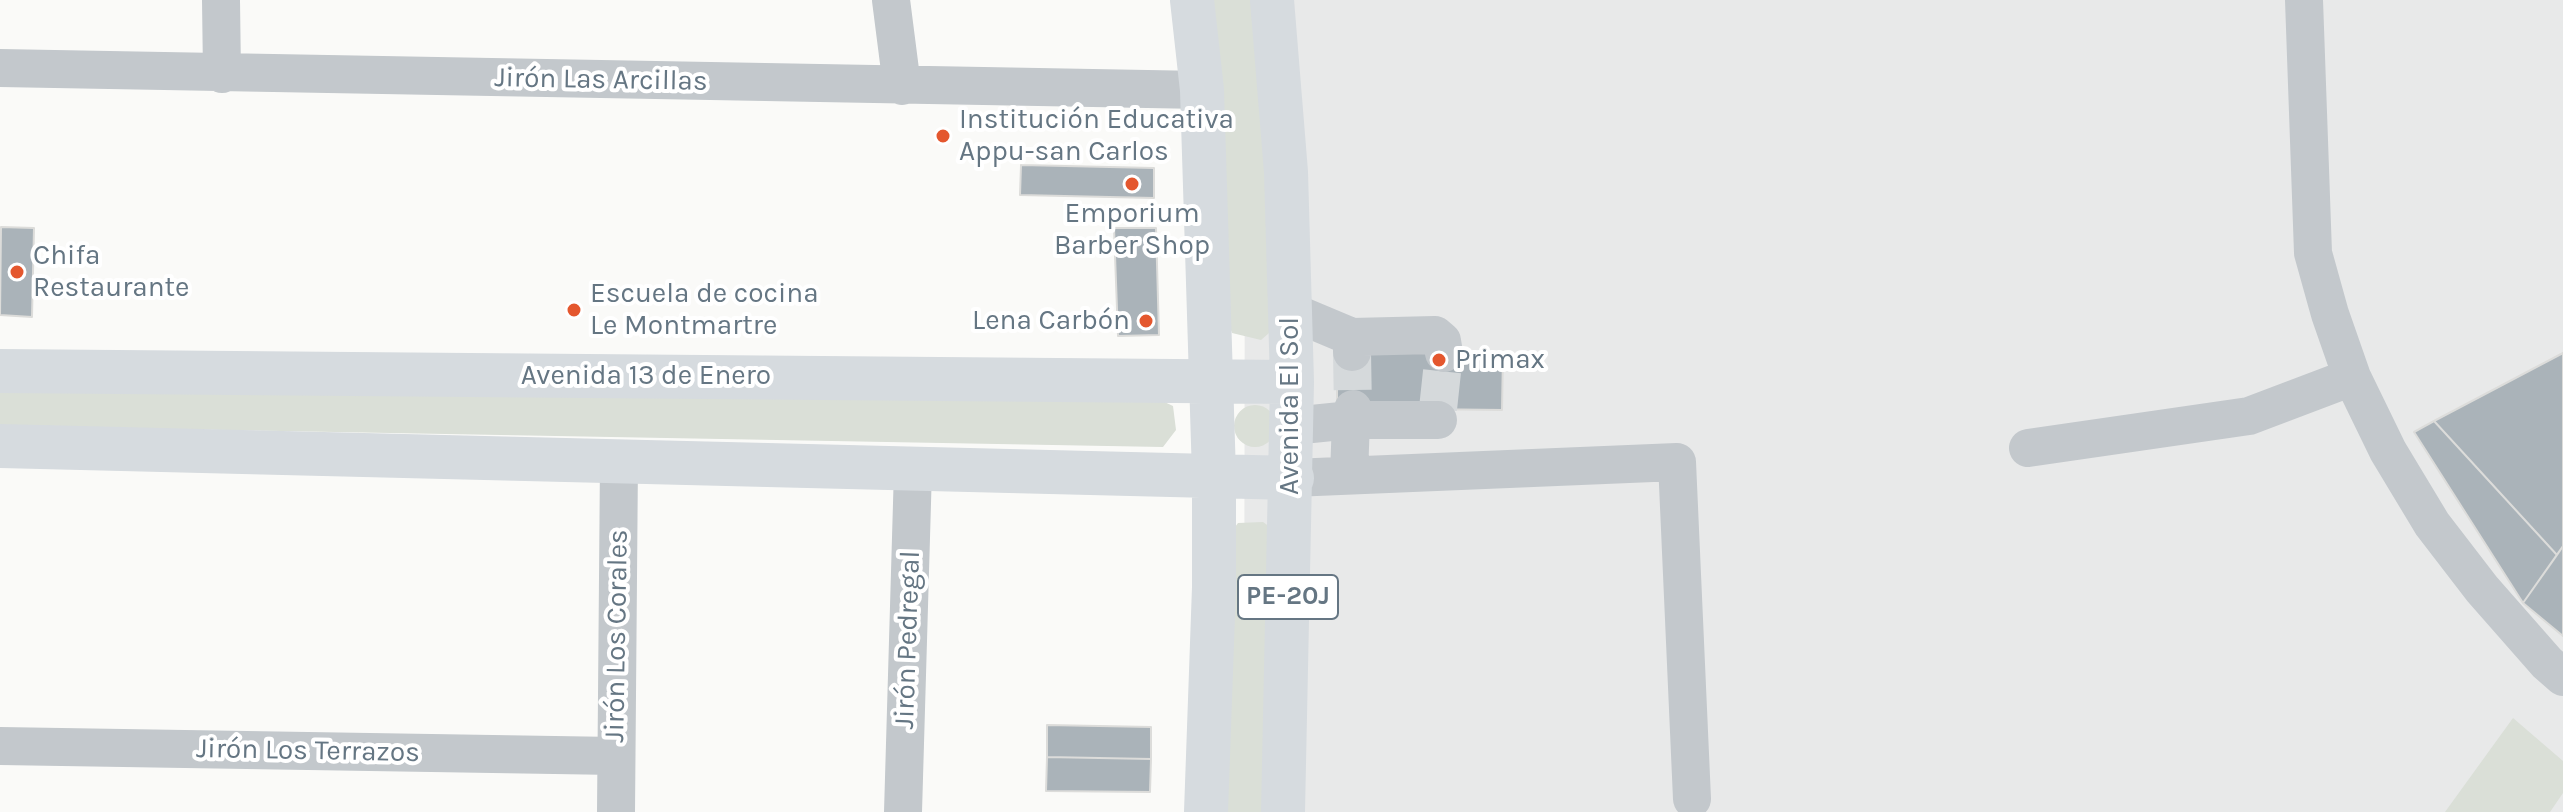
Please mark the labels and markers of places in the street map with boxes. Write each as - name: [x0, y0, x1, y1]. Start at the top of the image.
- place label: Institución Educativa Appu-san Carlos: [959, 103, 1234, 169]
- marker: Institución Educativa Appu-san Carlos: [934, 127, 952, 145]
- marker: Emporium Barber Shop: [1123, 175, 1141, 193]
- place label: Emporium Barber Shop: [1054, 197, 1210, 263]
- place label: Chifa Restaurante: [33, 239, 189, 305]
- marker: Chifa Restaurante: [8, 263, 26, 281]
- place label: Escuela de cocina Le Montmartre: [590, 277, 819, 343]
- marker: Escuela de cocina Le Montmartre: [565, 301, 583, 319]
- place label: Lena Carbón: [972, 304, 1130, 338]
- marker: Lena Carbón: [1137, 312, 1155, 330]
- place label: Primax: [1455, 343, 1545, 377]
- marker: Primax: [1430, 351, 1448, 369]

